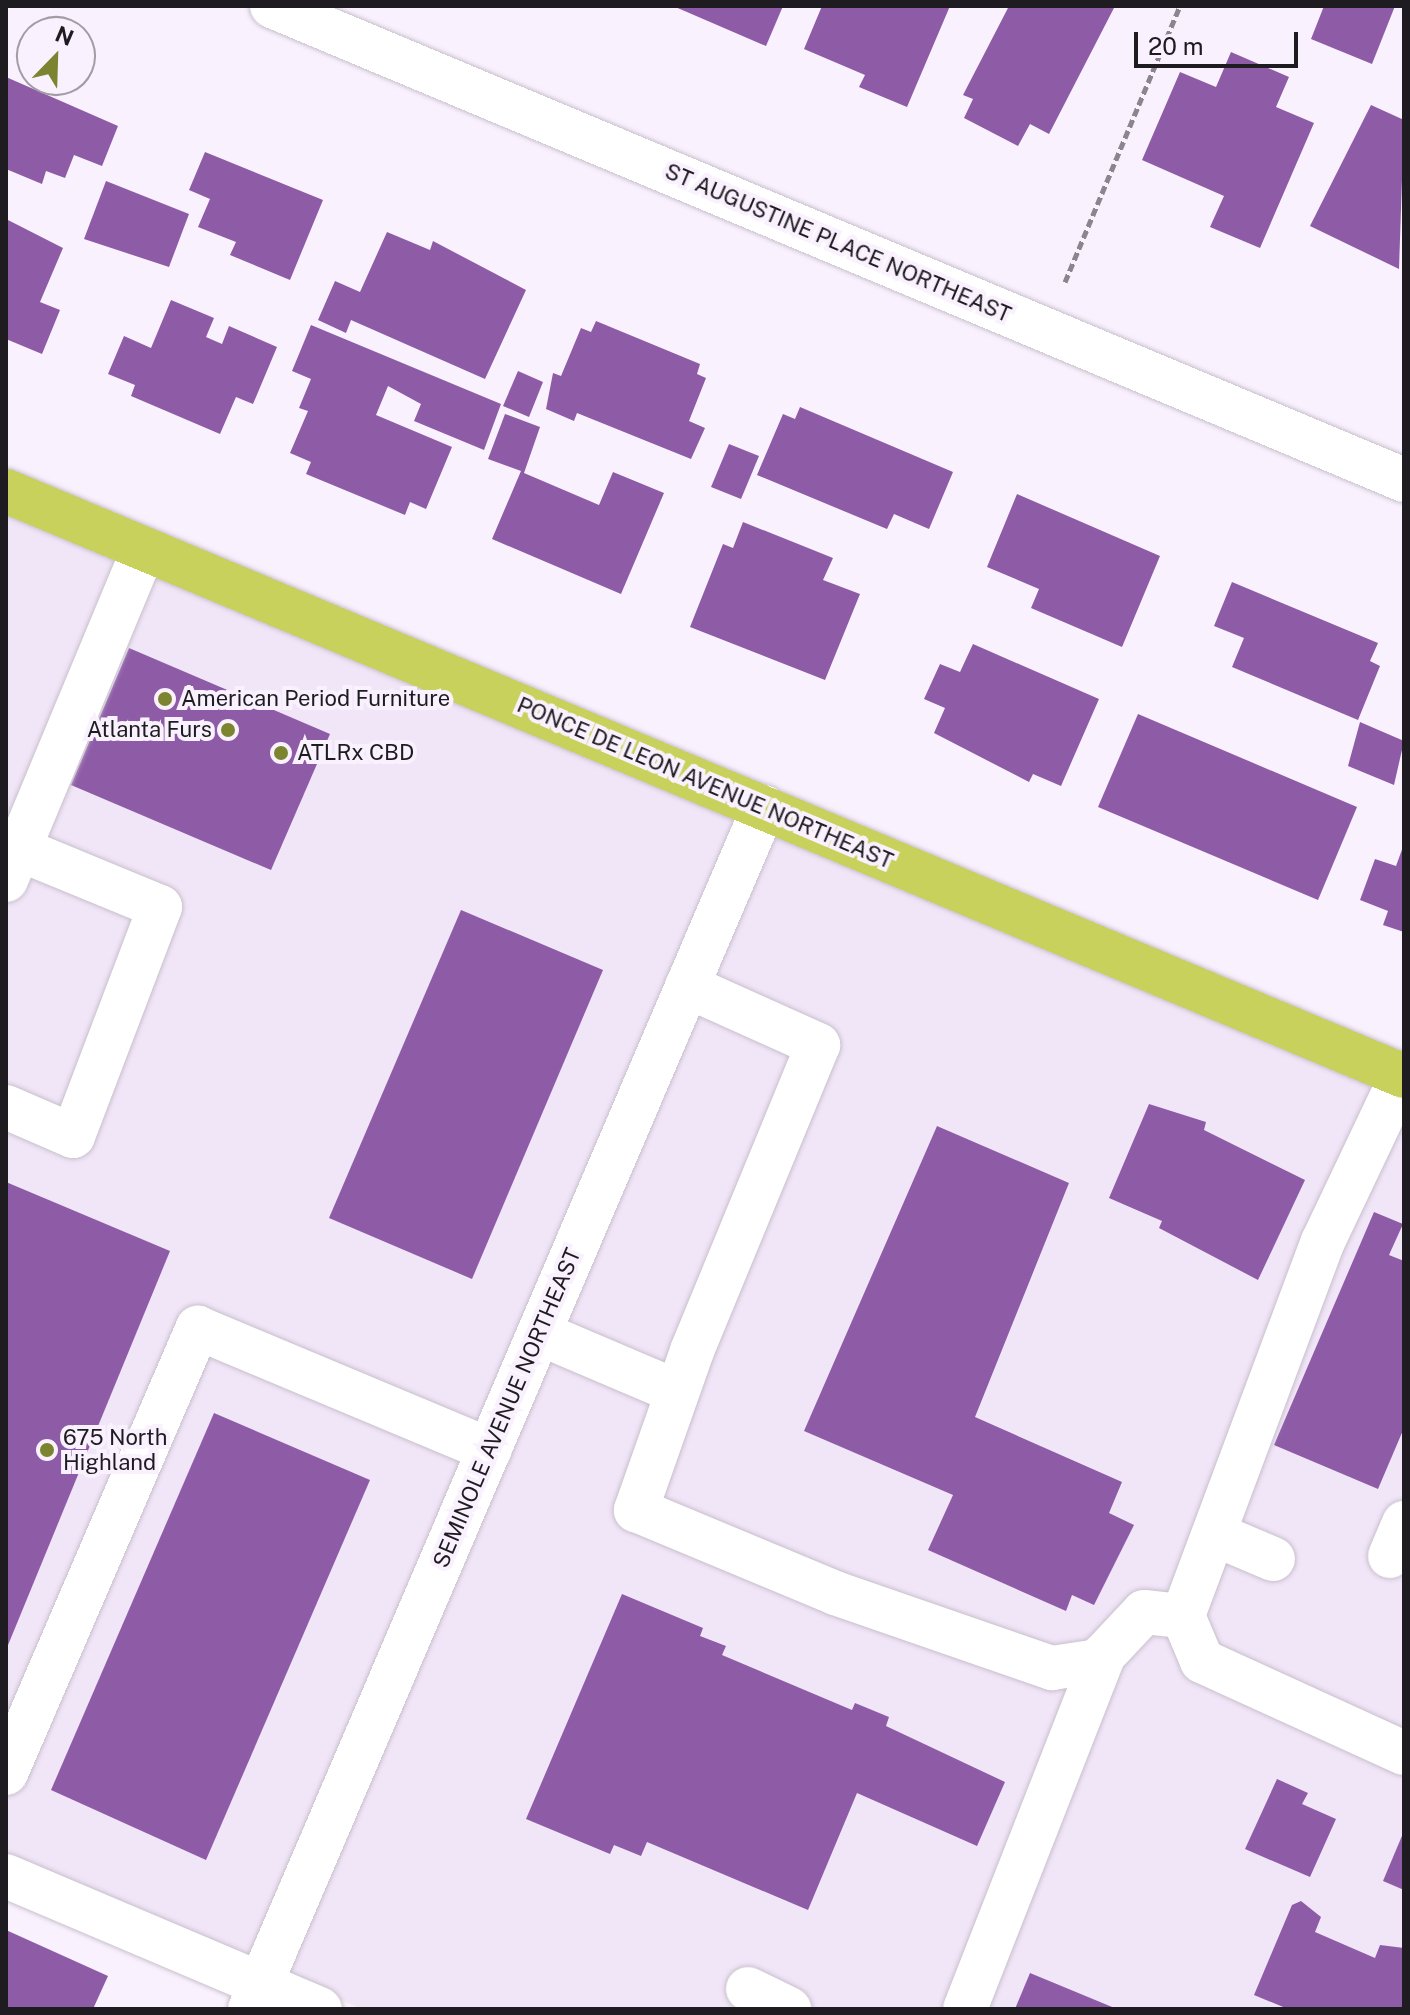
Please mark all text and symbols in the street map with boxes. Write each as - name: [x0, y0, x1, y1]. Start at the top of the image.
- north arrow: [16, 16, 96, 96]
- scale bar: [1138, 16, 1302, 66]
- text: N: [52, 20, 78, 51]
- text: 20 m: [1148, 32, 1204, 60]
- street label: ST AUGUSTINE PLACE NORTHEAST: [661, 158, 1015, 328]
- place label: American Period Furniture: [181, 686, 450, 712]
- marker: American Period Furniture: [156, 690, 174, 708]
- street label: PONCE DE LEON AVENUE NORTHEAST: [513, 692, 897, 874]
- place label: Atlanta Furs: [87, 717, 212, 743]
- marker: Atlanta Furs: [219, 721, 237, 739]
- place label: ATLRx CBD: [297, 740, 414, 766]
- marker: ATLRx CBD: [272, 744, 290, 762]
- street label: SEMINOLE AVENUE NORTHEAST: [427, 1244, 587, 1572]
- place label: 675 North Highland: [63, 1424, 167, 1476]
- marker: 675 North Highland: [38, 1441, 56, 1459]

